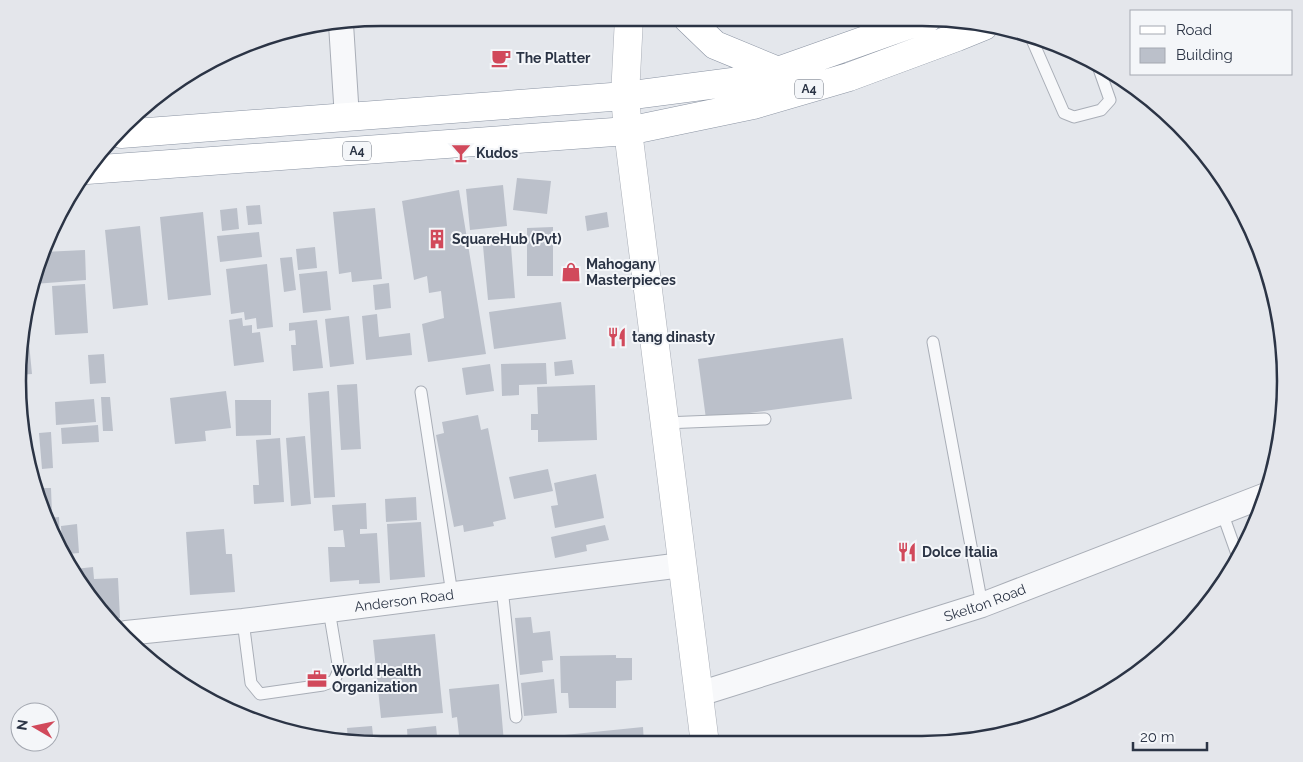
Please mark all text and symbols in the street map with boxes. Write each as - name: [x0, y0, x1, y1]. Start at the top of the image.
- legend: [1130, 10, 1293, 75]
- text: Road: [1176, 21, 1212, 39]
- text: Building: [1176, 46, 1233, 64]
- cafe icon: The Platter: [490, 47, 512, 69]
- place label: The Platter: [516, 50, 591, 66]
- road number: A4: [795, 80, 823, 98]
- road number: A4: [343, 142, 371, 160]
- bar icon: Kudos: [450, 142, 472, 164]
- place label: Kudos: [476, 145, 518, 161]
- building icon: SquareHub (Pvt): [426, 228, 448, 250]
- place label: SquareHub (Pvt): [452, 231, 562, 247]
- place label: Mahogany Masterpieces: [586, 256, 676, 288]
- shop icon: Mahogany Masterpieces: [560, 261, 582, 283]
- restaurant icon: tang dinasty: [606, 326, 628, 348]
- place label: tang dinasty: [632, 329, 715, 345]
- restaurant icon: Dolce Italia: [896, 541, 918, 563]
- place label: Dolce Italia: [922, 544, 998, 560]
- street label: Skelton Road: [942, 581, 1028, 625]
- street label: Anderson Road: [353, 586, 455, 615]
- place label: World Health Organization: [332, 663, 421, 695]
- office icon: World Health Organization: [306, 668, 328, 690]
- north arrow: [10, 702, 60, 752]
- text: N: [13, 718, 31, 731]
- scale bar: [1133, 720, 1207, 752]
- text: 20 m: [1140, 728, 1175, 746]

